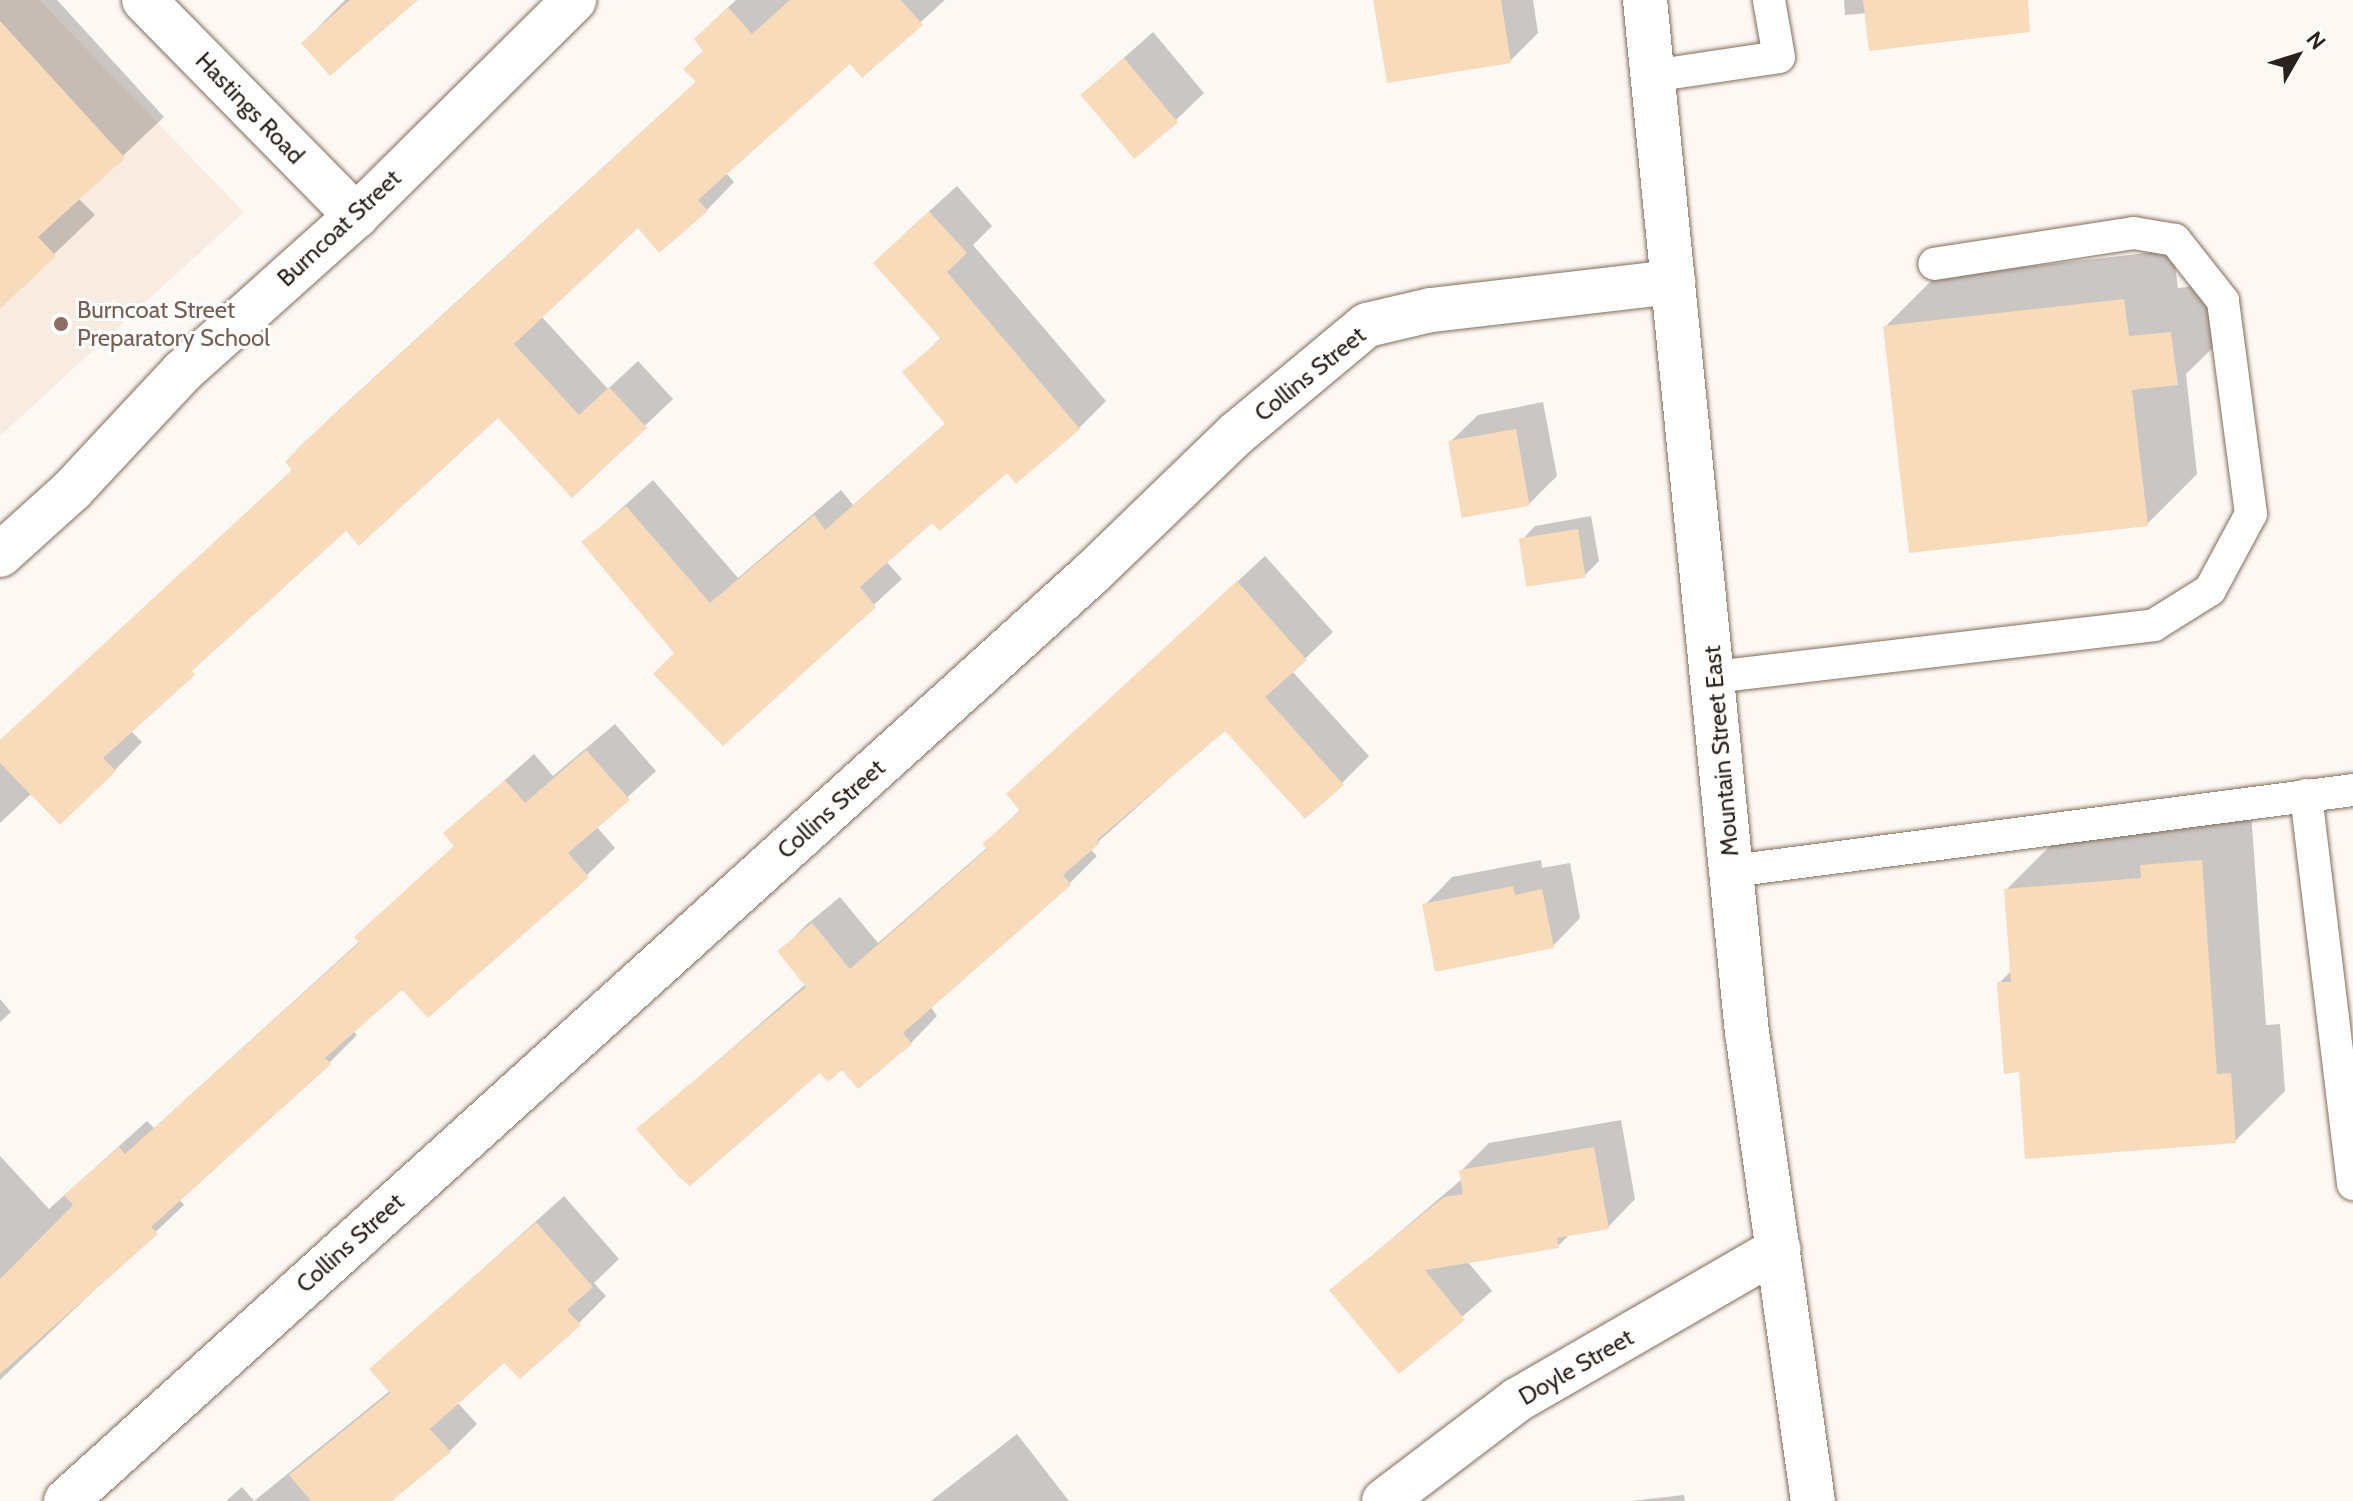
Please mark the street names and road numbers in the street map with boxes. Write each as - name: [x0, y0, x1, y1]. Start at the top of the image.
- street label: Hastings Road: [190, 46, 310, 170]
- street label: Burncoat Street: [271, 164, 407, 292]
- street label: Collins Street: [1249, 320, 1371, 428]
- street label: Mountain Street East: [1697, 644, 1745, 858]
- street label: Collins Street: [771, 753, 891, 865]
- street label: Collins Street: [290, 1187, 410, 1299]
- street label: Doyle Street: [1514, 1323, 1638, 1411]

